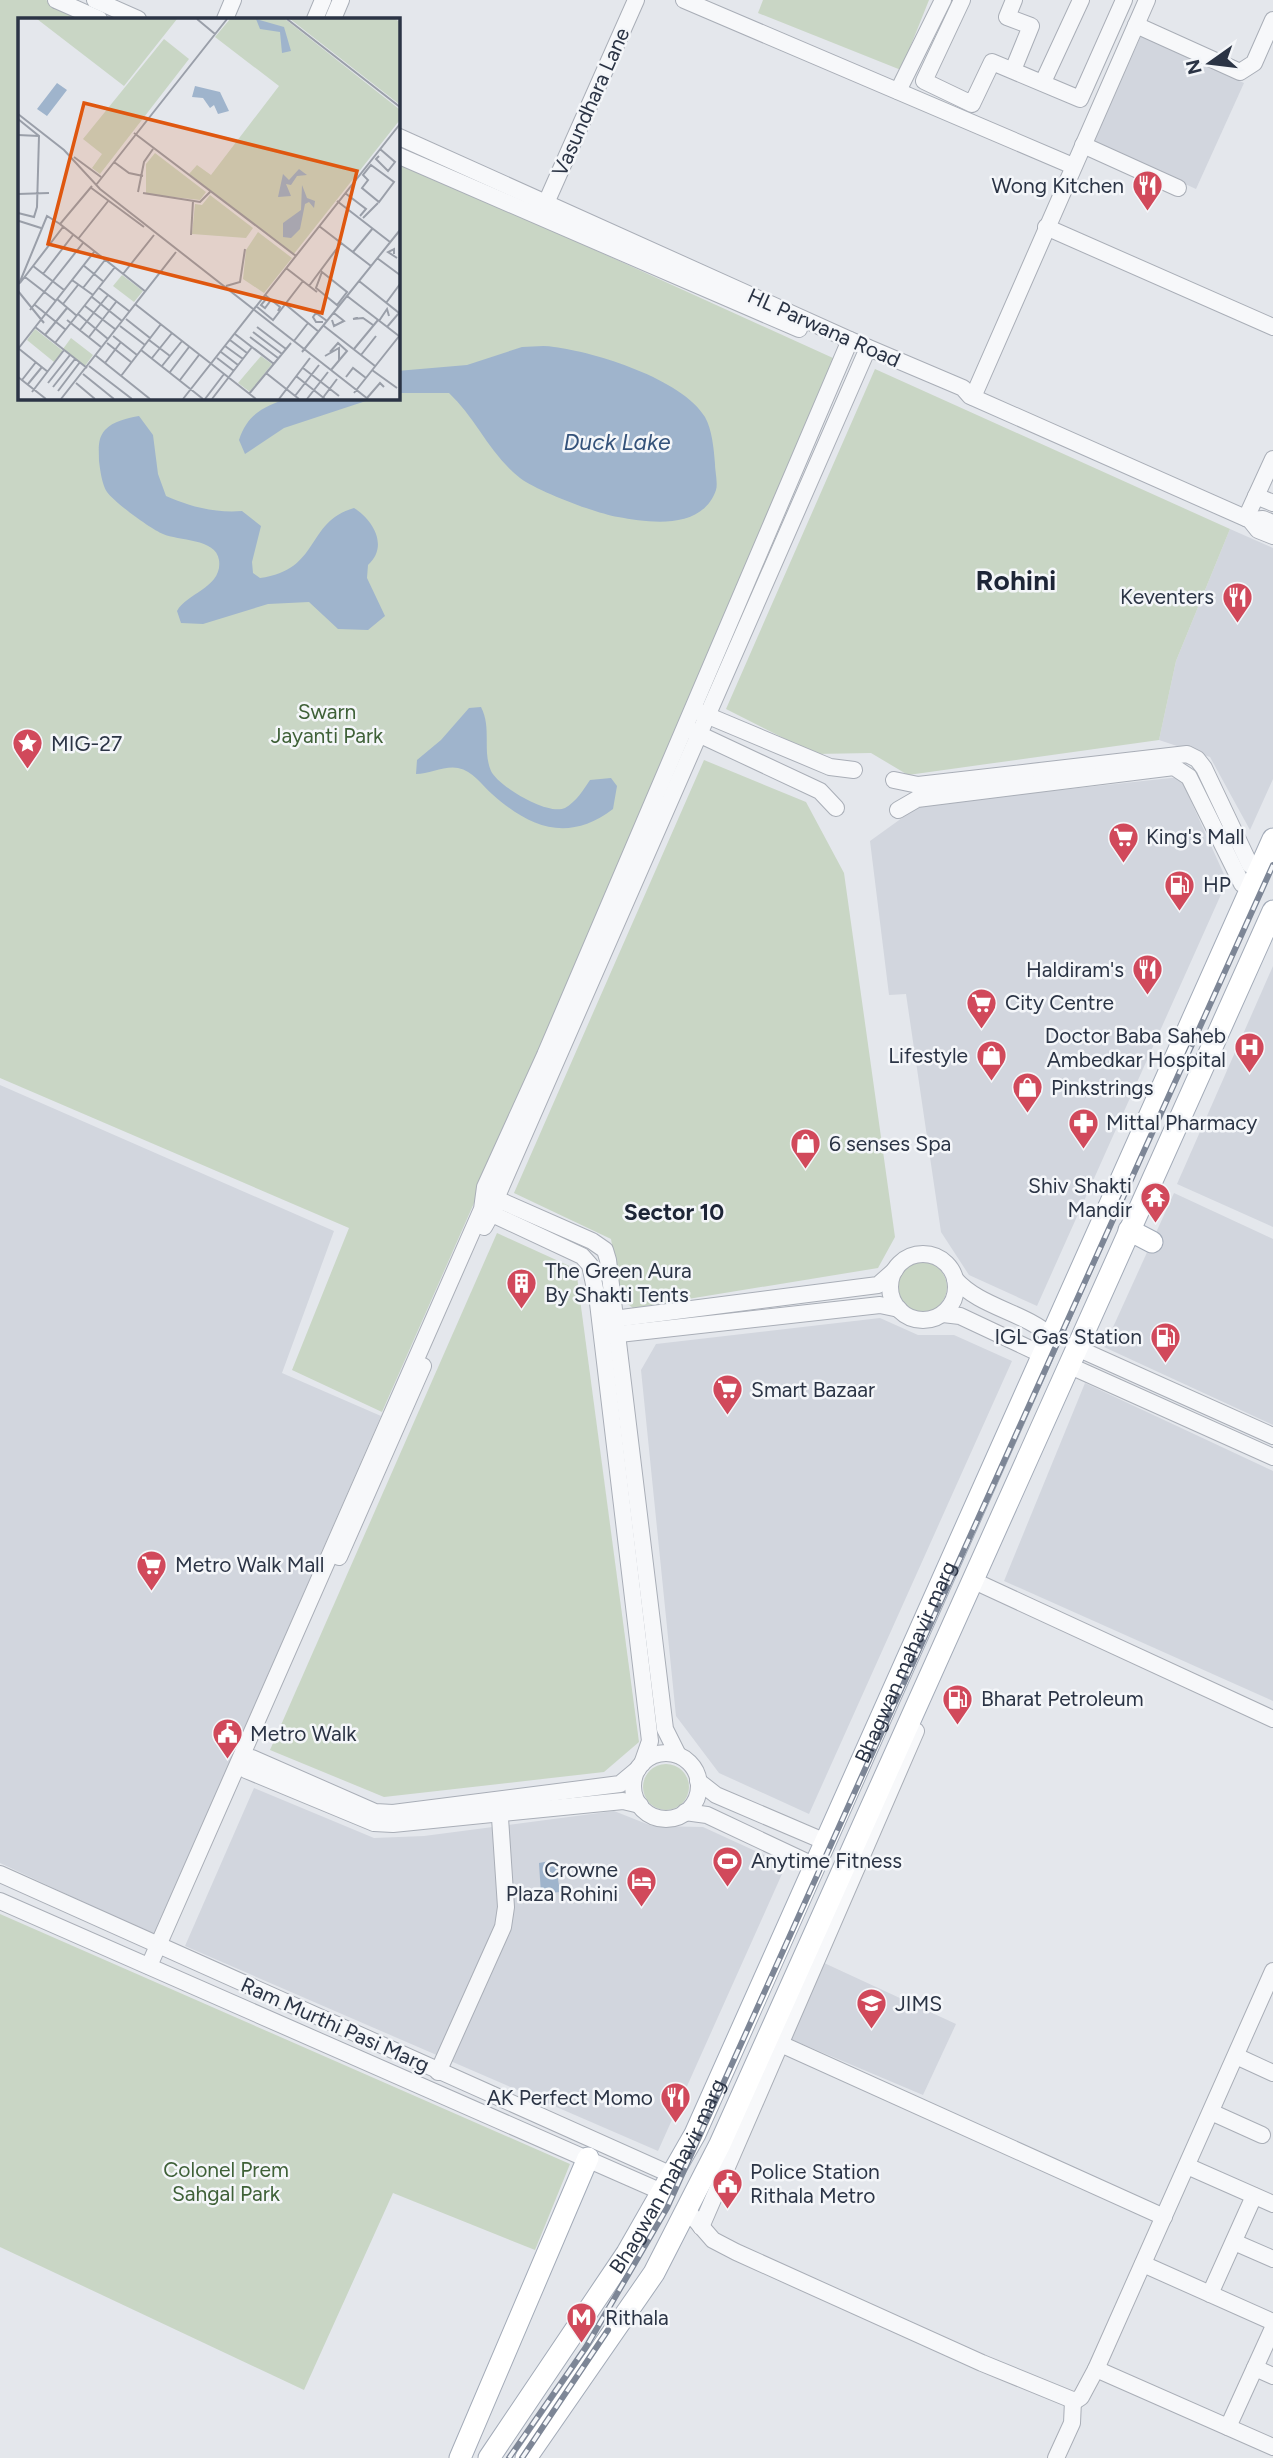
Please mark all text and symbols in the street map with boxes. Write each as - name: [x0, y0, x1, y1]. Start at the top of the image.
- inset map: [18, 18, 399, 399]
- street label: Vasundhara Lane: [547, 24, 635, 180]
- north arrow: [1175, 28, 1245, 98]
- text: N: [1181, 57, 1207, 77]
- restaurant icon: Wong Kitchen: [1130, 169, 1164, 213]
- place label: Wong Kitchen: [991, 173, 1124, 198]
- street label: HL Parwana Road: [744, 283, 904, 372]
- water label: Duck Lake: [564, 428, 671, 456]
- district label: Rohini: [976, 563, 1056, 597]
- restaurant icon: Keventers: [1220, 580, 1254, 624]
- place label: Keventers: [1120, 584, 1214, 609]
- park label: Swarn Jayanti Park: [271, 699, 384, 748]
- place icon: MIG-27: [11, 727, 45, 771]
- place label: MIG-27: [51, 731, 122, 756]
- supermarket icon: King's Mall: [1106, 820, 1140, 864]
- place label: King's Mall: [1146, 824, 1245, 849]
- fuel station icon: HP: [1163, 868, 1197, 912]
- place label: HP: [1203, 872, 1231, 897]
- restaurant icon: Haldiram's: [1130, 953, 1164, 997]
- place label: Haldiram's: [1026, 957, 1124, 982]
- supermarket icon: City Centre: [965, 986, 999, 1030]
- place label: City Centre: [1005, 990, 1114, 1015]
- place label: Doctor Baba Saheb Ambedkar Hospital: [1045, 1023, 1226, 1072]
- hospital icon: Doctor Baba Saheb Ambedkar Hospital: [1232, 1031, 1266, 1075]
- shop icon: Lifestyle: [974, 1039, 1008, 1083]
- place label: Lifestyle: [888, 1043, 968, 1068]
- shop icon: Pinkstrings: [1011, 1071, 1045, 1115]
- place label: Pinkstrings: [1051, 1075, 1153, 1100]
- pharmacy icon: Mittal Pharmacy: [1066, 1106, 1100, 1150]
- place label: Mittal Pharmacy: [1106, 1110, 1257, 1135]
- shop icon: 6 senses Spa: [789, 1127, 823, 1171]
- place label: 6 senses Spa: [829, 1131, 951, 1156]
- place label: Shiv Shakti Mandir: [1028, 1173, 1132, 1222]
- temple icon: Shiv Shakti Mandir: [1138, 1181, 1172, 1225]
- district label: Sector 10: [624, 1198, 724, 1226]
- place label: The Green Aura By Shakti Tents: [545, 1258, 692, 1307]
- building icon: The Green Aura By Shakti Tents: [505, 1266, 539, 1310]
- fuel station icon: IGL Gas Station: [1148, 1320, 1182, 1364]
- place label: IGL Gas Station: [994, 1324, 1142, 1349]
- supermarket icon: Smart Bazaar: [711, 1373, 745, 1417]
- place label: Smart Bazaar: [751, 1377, 875, 1402]
- supermarket icon: Metro Walk Mall: [135, 1548, 169, 1592]
- place label: Metro Walk Mall: [175, 1552, 324, 1577]
- street label: Bhagwan mahavir marg: [849, 1557, 961, 1767]
- fuel station icon: Bharat Petroleum: [941, 1682, 975, 1726]
- place label: Bharat Petroleum: [981, 1686, 1144, 1711]
- public building icon: Metro Walk: [210, 1717, 244, 1761]
- place label: Metro Walk: [250, 1721, 357, 1746]
- sports icon: Anytime Fitness: [711, 1844, 745, 1888]
- place label: Anytime Fitness: [751, 1848, 902, 1873]
- place label: Crowne Plaza Rohini: [506, 1857, 618, 1906]
- hotel icon: Crowne Plaza Rohini: [624, 1865, 658, 1909]
- street label: Ram Murthi Pasi Marg: [237, 1972, 433, 2077]
- school or university icon: JIMS: [855, 1987, 889, 2031]
- place label: JIMS: [895, 1991, 942, 2016]
- street label: Bhagwan mahavir marg: [604, 2075, 730, 2278]
- restaurant icon: AK Perfect Momo: [659, 2081, 693, 2125]
- place label: AK Perfect Momo: [487, 2085, 653, 2110]
- park label: Colonel Prem Sahgal Park: [163, 2157, 289, 2206]
- place label: Police Station Rithala Metro: [750, 2159, 880, 2208]
- public building icon: Police Station Rithala Metro: [710, 2167, 744, 2211]
- metro station icon: Rithala: [565, 2301, 599, 2345]
- place label: Rithala: [605, 2305, 669, 2330]

